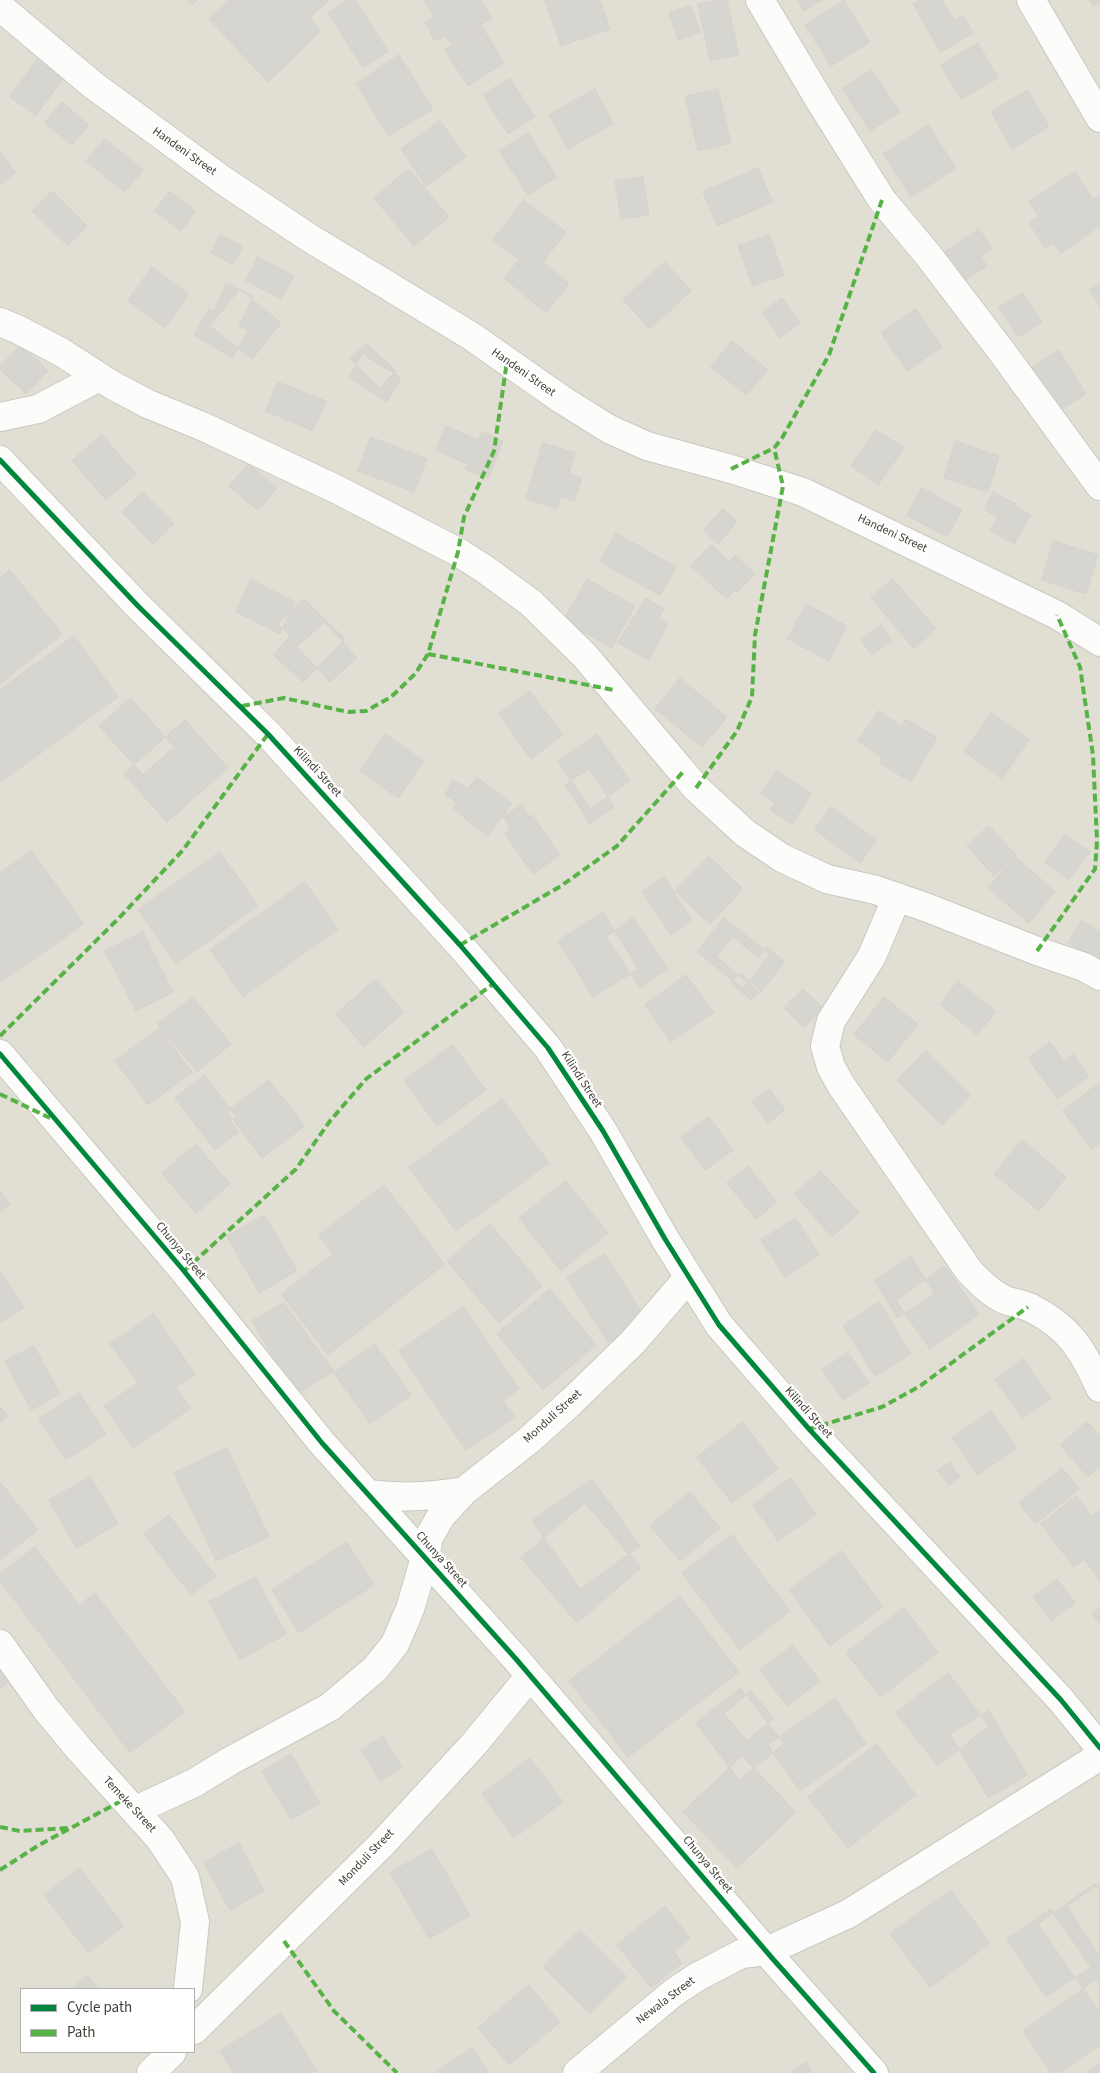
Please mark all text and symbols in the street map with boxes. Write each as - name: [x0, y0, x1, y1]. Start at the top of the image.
- street label: Handeni Street: [149, 125, 219, 179]
- street label: Handeni Street: [488, 346, 558, 400]
- street label: Handeni Street: [855, 512, 929, 556]
- street label: Kilindi Street: [290, 743, 344, 801]
- street label: Kilindi Street: [557, 1049, 605, 1111]
- street label: Chunya Street: [152, 1219, 208, 1283]
- street label: Kilindi Street: [781, 1384, 835, 1442]
- street label: Monduli Street: [521, 1387, 585, 1447]
- street label: Chunya Street: [412, 1529, 470, 1591]
- street label: Temeke Street: [99, 1774, 159, 1836]
- street label: Monduli Street: [336, 1827, 398, 1889]
- street label: Chunya Street: [679, 1833, 735, 1897]
- street label: Newala Street: [634, 1974, 698, 2028]
- legend: [20, 1988, 195, 2053]
- text: Cycle path: [67, 1997, 132, 2018]
- text: Path: [67, 2022, 95, 2043]

